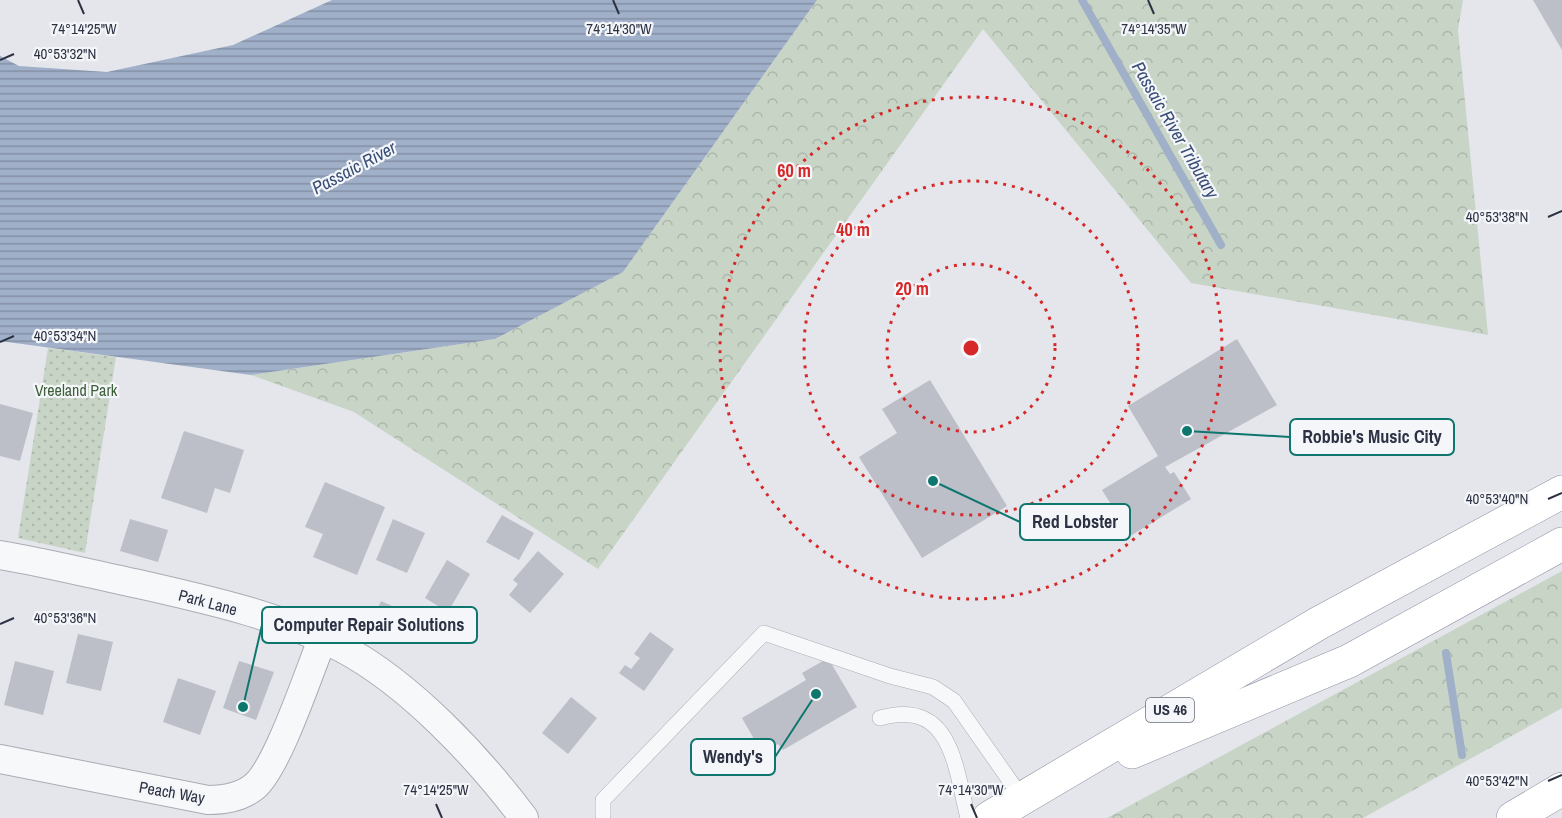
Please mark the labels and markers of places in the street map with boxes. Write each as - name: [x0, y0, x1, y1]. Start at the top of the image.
- centre of rings: [961, 338, 981, 358]
- callout: Robbie's Music City: [1290, 419, 1454, 455]
- callout: Red Lobster: [1020, 504, 1130, 540]
- callout: Computer Repair Solutions: [262, 607, 477, 643]
- callout: Wendy's: [691, 739, 775, 775]

